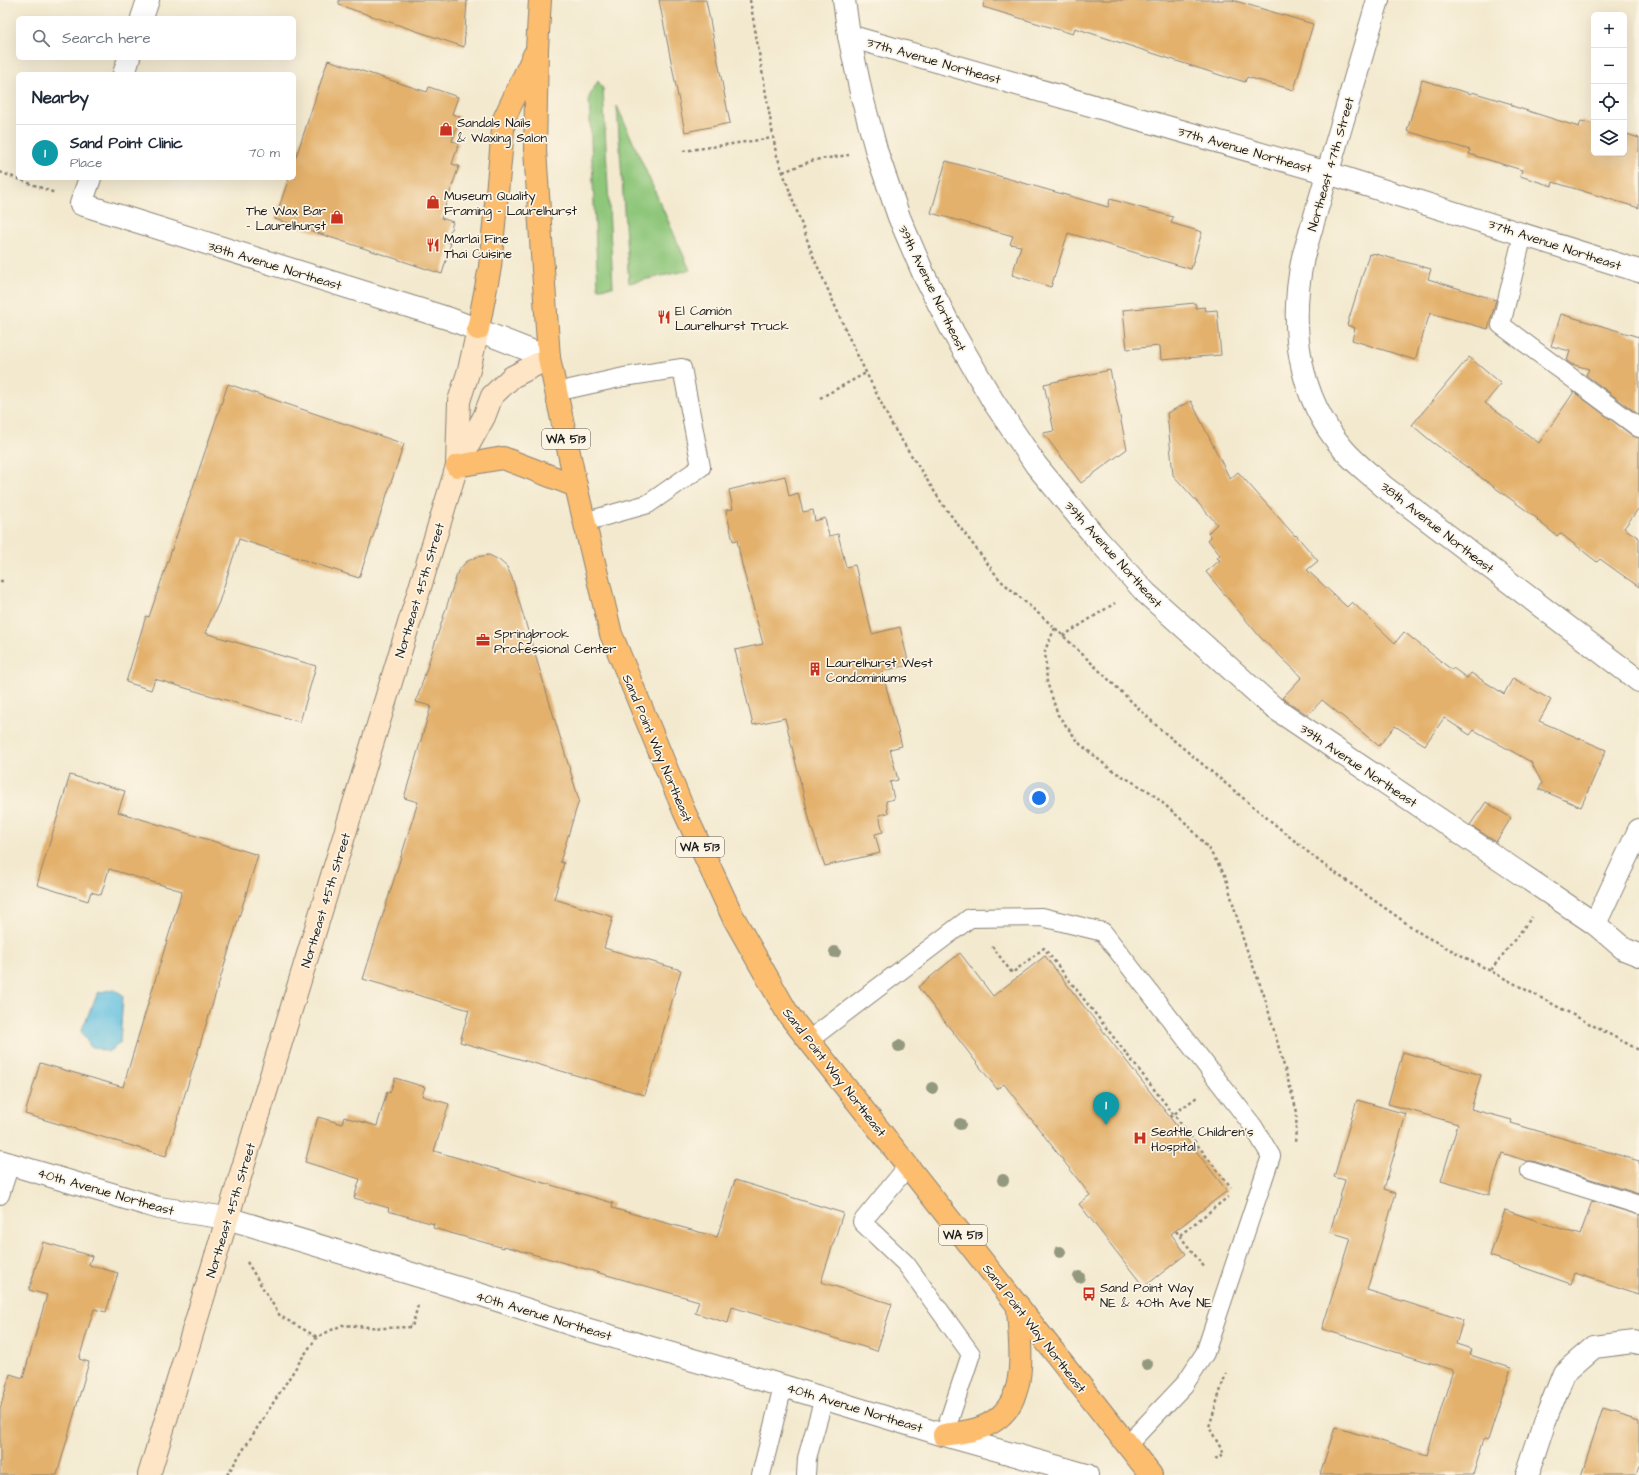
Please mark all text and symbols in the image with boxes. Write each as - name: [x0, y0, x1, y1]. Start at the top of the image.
- map controls: [1591, 12, 1627, 156]
- button: +: [1591, 12, 1627, 48]
- search box: [16, 16, 296, 60]
- icon: search: [30, 27, 52, 49]
- text: Search here: [62, 28, 151, 49]
- street label: 37th Avenue Northeast: [865, 33, 1004, 89]
- button: −: [1591, 48, 1627, 84]
- button: locate: [1591, 84, 1627, 120]
- text: Nearby: [32, 86, 89, 110]
- street label: Northeast 47th Street: [1303, 94, 1359, 233]
- place label: Sandals Nails & Waxing Salon: [457, 114, 548, 148]
- button: layers: [1591, 120, 1627, 156]
- shop icon: Sandals Nails & Waxing Salon: [438, 121, 454, 137]
- street label: 37th Avenue Northeast: [1176, 122, 1315, 178]
- text: Sand Point Clinic: [70, 133, 183, 154]
- text: 1: [44, 144, 46, 162]
- text: 70 m: [248, 144, 280, 162]
- text: Place: [70, 154, 102, 172]
- place label: Museum Quality Framing - Laurelhurst: [444, 187, 578, 221]
- shop icon: Museum Quality Framing - Laurelhurst: [425, 194, 441, 210]
- place label: The Wax Bar - Laurelhurst: [246, 202, 327, 235]
- shop icon: The Wax Bar - Laurelhurst: [329, 209, 345, 225]
- street label: 37th Avenue Northeast: [1486, 215, 1624, 275]
- street label: 39th Avenue Northeast: [894, 222, 971, 355]
- place label: Marlai Fine Thai Cuisine: [444, 230, 512, 263]
- street label: 38th Avenue Northeast: [206, 237, 345, 295]
- restaurant icon: Marlai Fine Thai Cuisine: [425, 237, 441, 253]
- place label: El Camión Laurelhurst Truck: [675, 302, 789, 335]
- restaurant icon: El Camión Laurelhurst Truck: [656, 309, 672, 325]
- road number: WA 513: [542, 429, 590, 449]
- street label: 38th Avenue Northeast: [1377, 478, 1498, 578]
- street label: 39th Avenue Northeast: [1060, 497, 1167, 613]
- street label: Northeast 45th Street: [391, 520, 449, 660]
- place label: Springbrook Professional Center: [494, 625, 616, 658]
- office icon: Springbrook Professional Center: [475, 632, 491, 648]
- place label: Laurelhurst West Condominiums: [826, 654, 933, 687]
- building icon: Laurelhurst West Condominiums: [807, 661, 823, 677]
- street label: Sand Point Way Northeast: [617, 672, 697, 826]
- street label: 39th Avenue Northeast: [1296, 720, 1421, 812]
- your location: [1029, 788, 1049, 808]
- street label: Northeast 45th Street: [297, 830, 355, 970]
- road number: WA 513: [676, 837, 724, 857]
- street label: Sand Point Way Northeast: [777, 1005, 891, 1142]
- pin: 1: [1093, 1092, 1119, 1125]
- place label: Seattle Children's Hospital: [1151, 1123, 1254, 1156]
- hospital icon: Seattle Children's Hospital: [1132, 1130, 1148, 1146]
- street label: Northeast 45th Street: [202, 1140, 260, 1280]
- street label: 40th Avenue Northeast: [35, 1164, 177, 1220]
- road number: WA 513: [939, 1225, 987, 1245]
- street label: Sand Point Way Northeast: [977, 1261, 1091, 1398]
- place label: Sand Point Way NE & 40th Ave NE: [1100, 1279, 1212, 1312]
- bus stop icon: Sand Point Way NE & 40th Ave NE: [1081, 1286, 1097, 1302]
- street label: 40th Avenue Northeast: [474, 1287, 615, 1345]
- street label: 40th Avenue Northeast: [785, 1379, 926, 1437]

